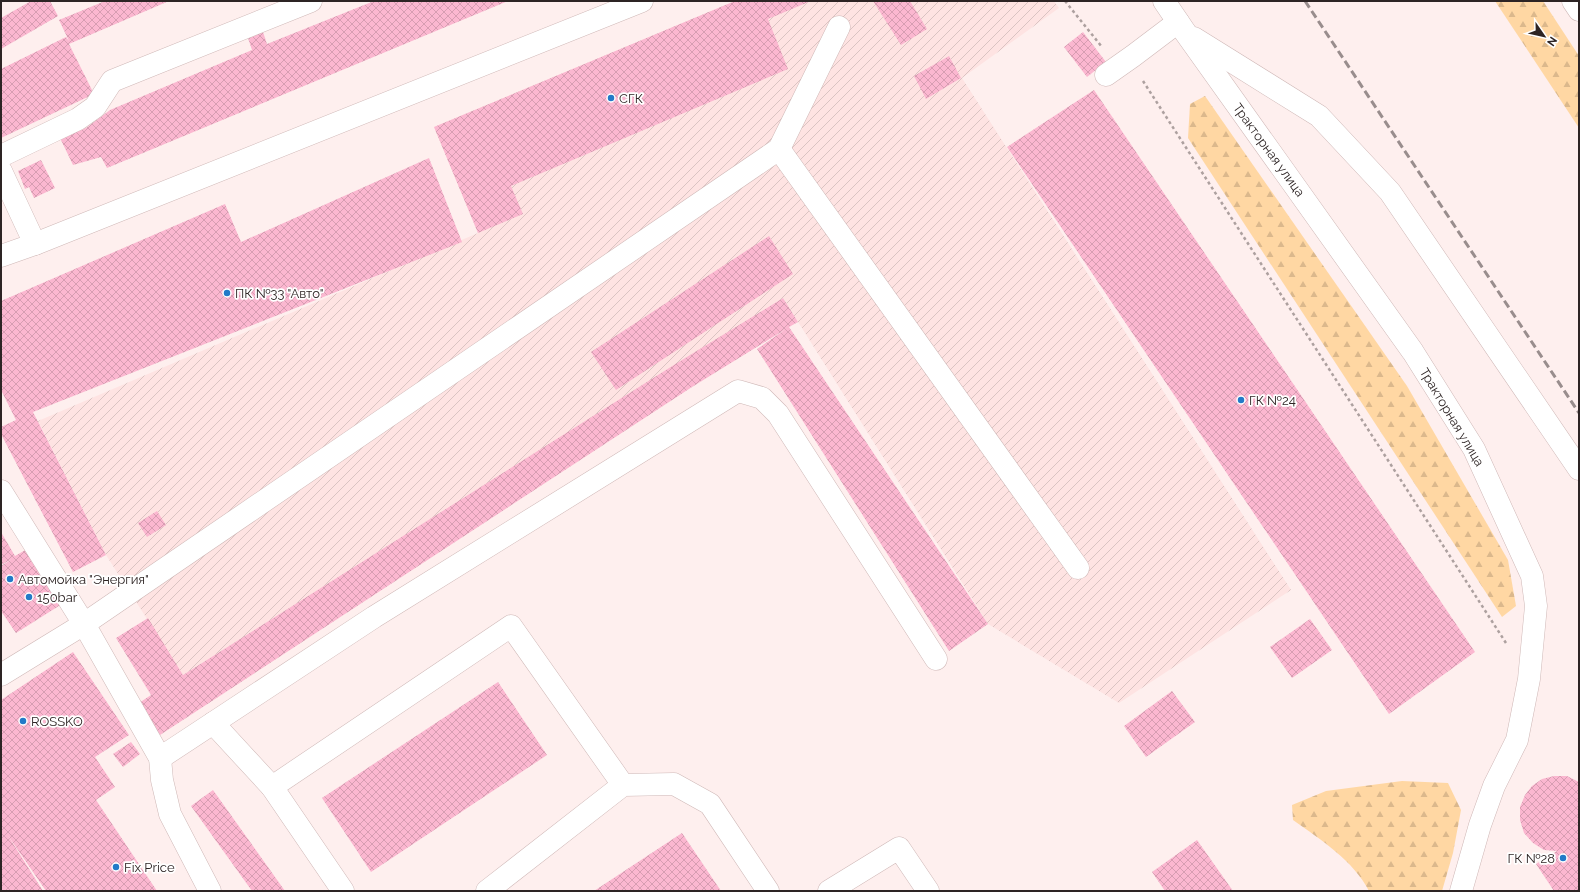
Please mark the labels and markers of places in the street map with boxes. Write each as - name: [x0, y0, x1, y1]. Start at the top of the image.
- place label: СГК: [619, 91, 643, 106]
- marker: СГК: [606, 93, 616, 103]
- place label: ПК №33 "Авто": [235, 286, 324, 301]
- marker: ПК №33 "Авто": [222, 288, 232, 298]
- place label: ГК №24: [1249, 393, 1296, 408]
- marker: ГК №24: [1236, 395, 1246, 405]
- place label: Автомойка "Энергия": [18, 572, 149, 587]
- marker: Автомойка "Энергия": [5, 574, 15, 584]
- place label: 150bar: [37, 590, 78, 605]
- marker: 150bar: [24, 592, 34, 602]
- place label: ROSSKO: [31, 714, 83, 729]
- marker: ROSSKO: [18, 716, 28, 726]
- place label: ГК №28: [1508, 851, 1555, 866]
- marker: ГК №28: [1558, 853, 1568, 863]
- place label: Fix Price: [124, 860, 175, 875]
- marker: Fix Price: [111, 862, 121, 872]

